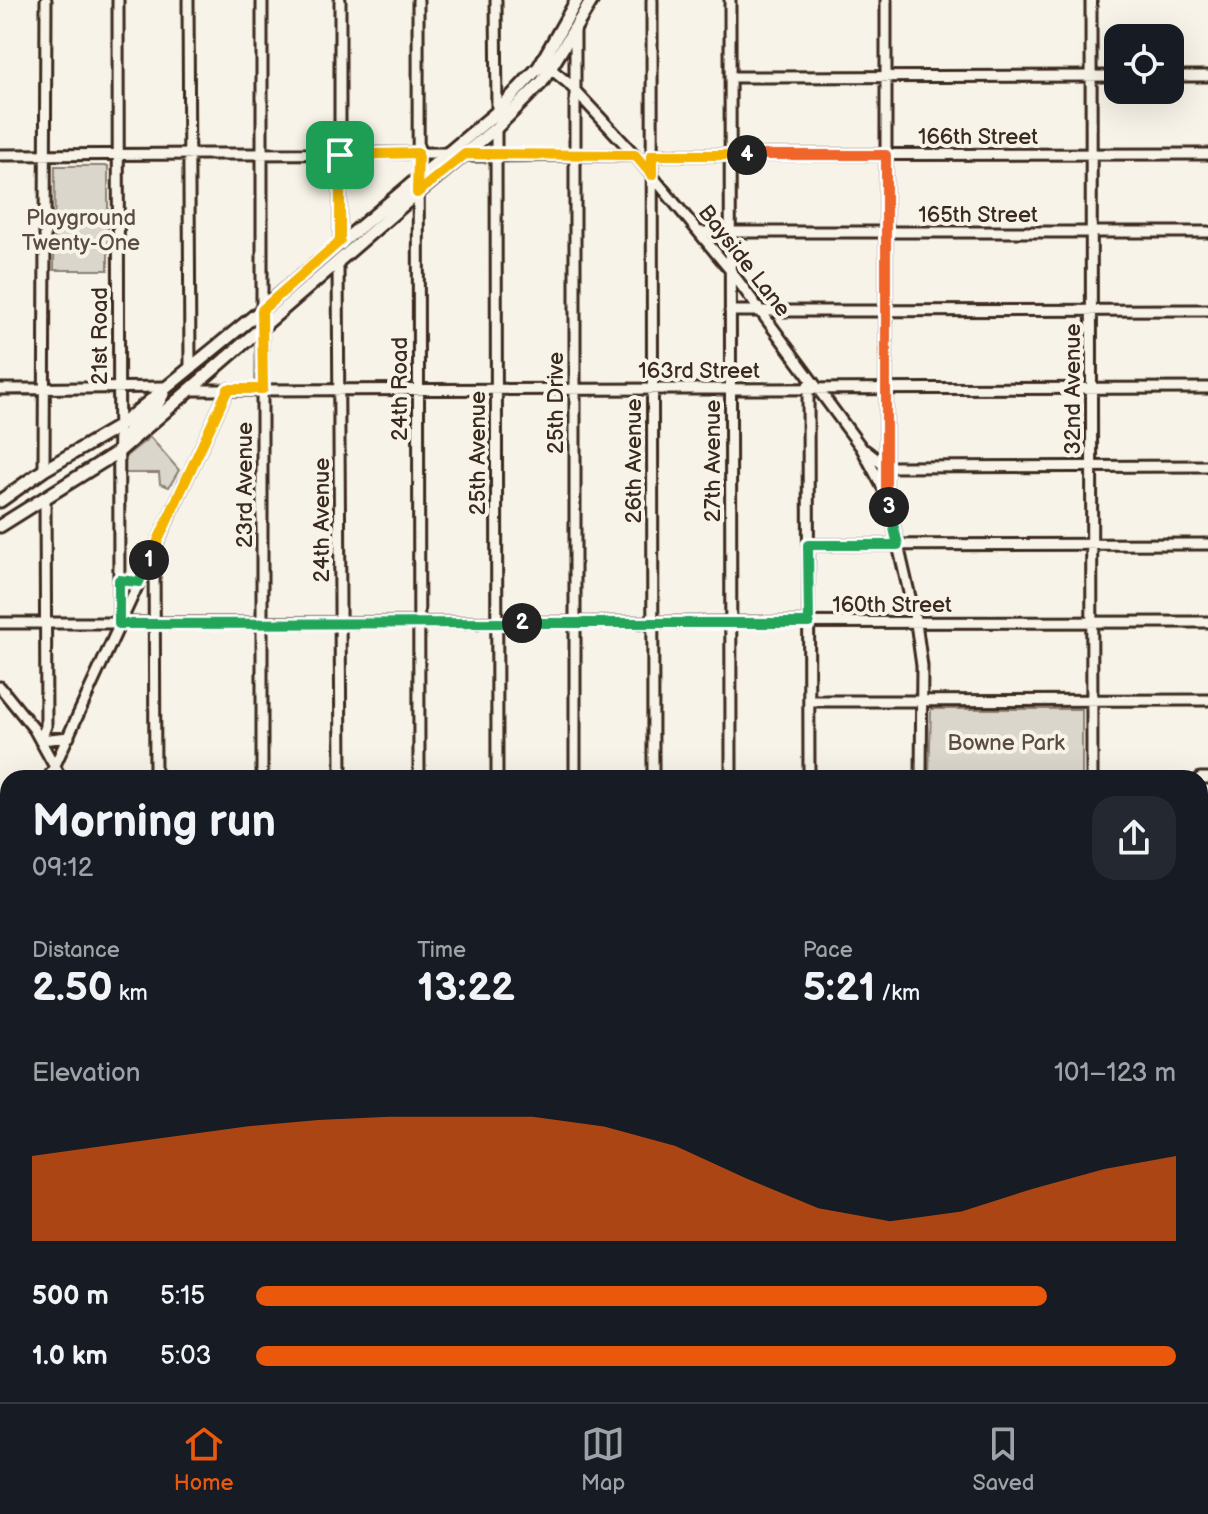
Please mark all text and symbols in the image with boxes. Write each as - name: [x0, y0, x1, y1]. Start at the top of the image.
- map controls: [1104, 24, 1184, 104]
- button: locate: [1104, 24, 1184, 104]
- pin: [306, 121, 374, 189]
- street label: 166th Street: [918, 124, 1038, 151]
- icon: arrive: [318, 133, 362, 177]
- pin: 4: [727, 135, 767, 175]
- text: 4: [741, 141, 753, 168]
- street label: Bayside Lane: [692, 200, 796, 322]
- street label: 165th Street: [918, 202, 1038, 229]
- park label: Playground Twenty-One: [22, 205, 140, 257]
- street label: 21st Road: [87, 287, 114, 385]
- street label: 32nd Avenue: [1060, 323, 1087, 455]
- street label: 24th Road: [387, 337, 414, 441]
- street label: 25th Drive: [543, 352, 570, 454]
- street label: 163rd Street: [638, 358, 760, 385]
- street label: 25th Avenue: [465, 391, 492, 515]
- street label: 26th Avenue: [621, 398, 648, 524]
- street label: 27th Avenue: [700, 400, 727, 522]
- street label: 23rd Avenue: [232, 422, 259, 548]
- street label: 24th Avenue: [309, 458, 336, 582]
- pin: 3: [869, 487, 909, 527]
- text: 3: [883, 493, 895, 520]
- pin: 1: [129, 540, 169, 580]
- text: 1: [144, 546, 154, 573]
- street label: 160th Street: [832, 592, 952, 619]
- pin: 2: [502, 603, 542, 643]
- text: 2: [515, 609, 529, 636]
- park label: Bowne Park: [947, 730, 1065, 757]
- text: Morning run: [32, 796, 276, 849]
- button: share: [1092, 796, 1176, 880]
- text: 09:12: [32, 853, 93, 884]
- text: Distance: [32, 937, 120, 964]
- text: Time: [417, 937, 466, 964]
- text: Pace: [803, 937, 853, 964]
- text: 2.50: [32, 964, 113, 1012]
- text: 13:22: [417, 964, 515, 1012]
- text: 5:21: [803, 964, 875, 1012]
- text: km: [113, 980, 148, 1007]
- text: /km: [875, 980, 920, 1007]
- text: Elevation: [32, 1058, 140, 1089]
- text: 101–123 m: [1054, 1058, 1176, 1089]
- text: 500 m: [32, 1281, 109, 1312]
- text: 5:15: [160, 1281, 205, 1312]
- text: 1.0 km: [32, 1341, 108, 1372]
- text: 5:03: [160, 1341, 211, 1372]
- tab: Home: [174, 1422, 234, 1497]
- tab: Map: [581, 1422, 625, 1497]
- tab: Saved: [973, 1422, 1034, 1497]

